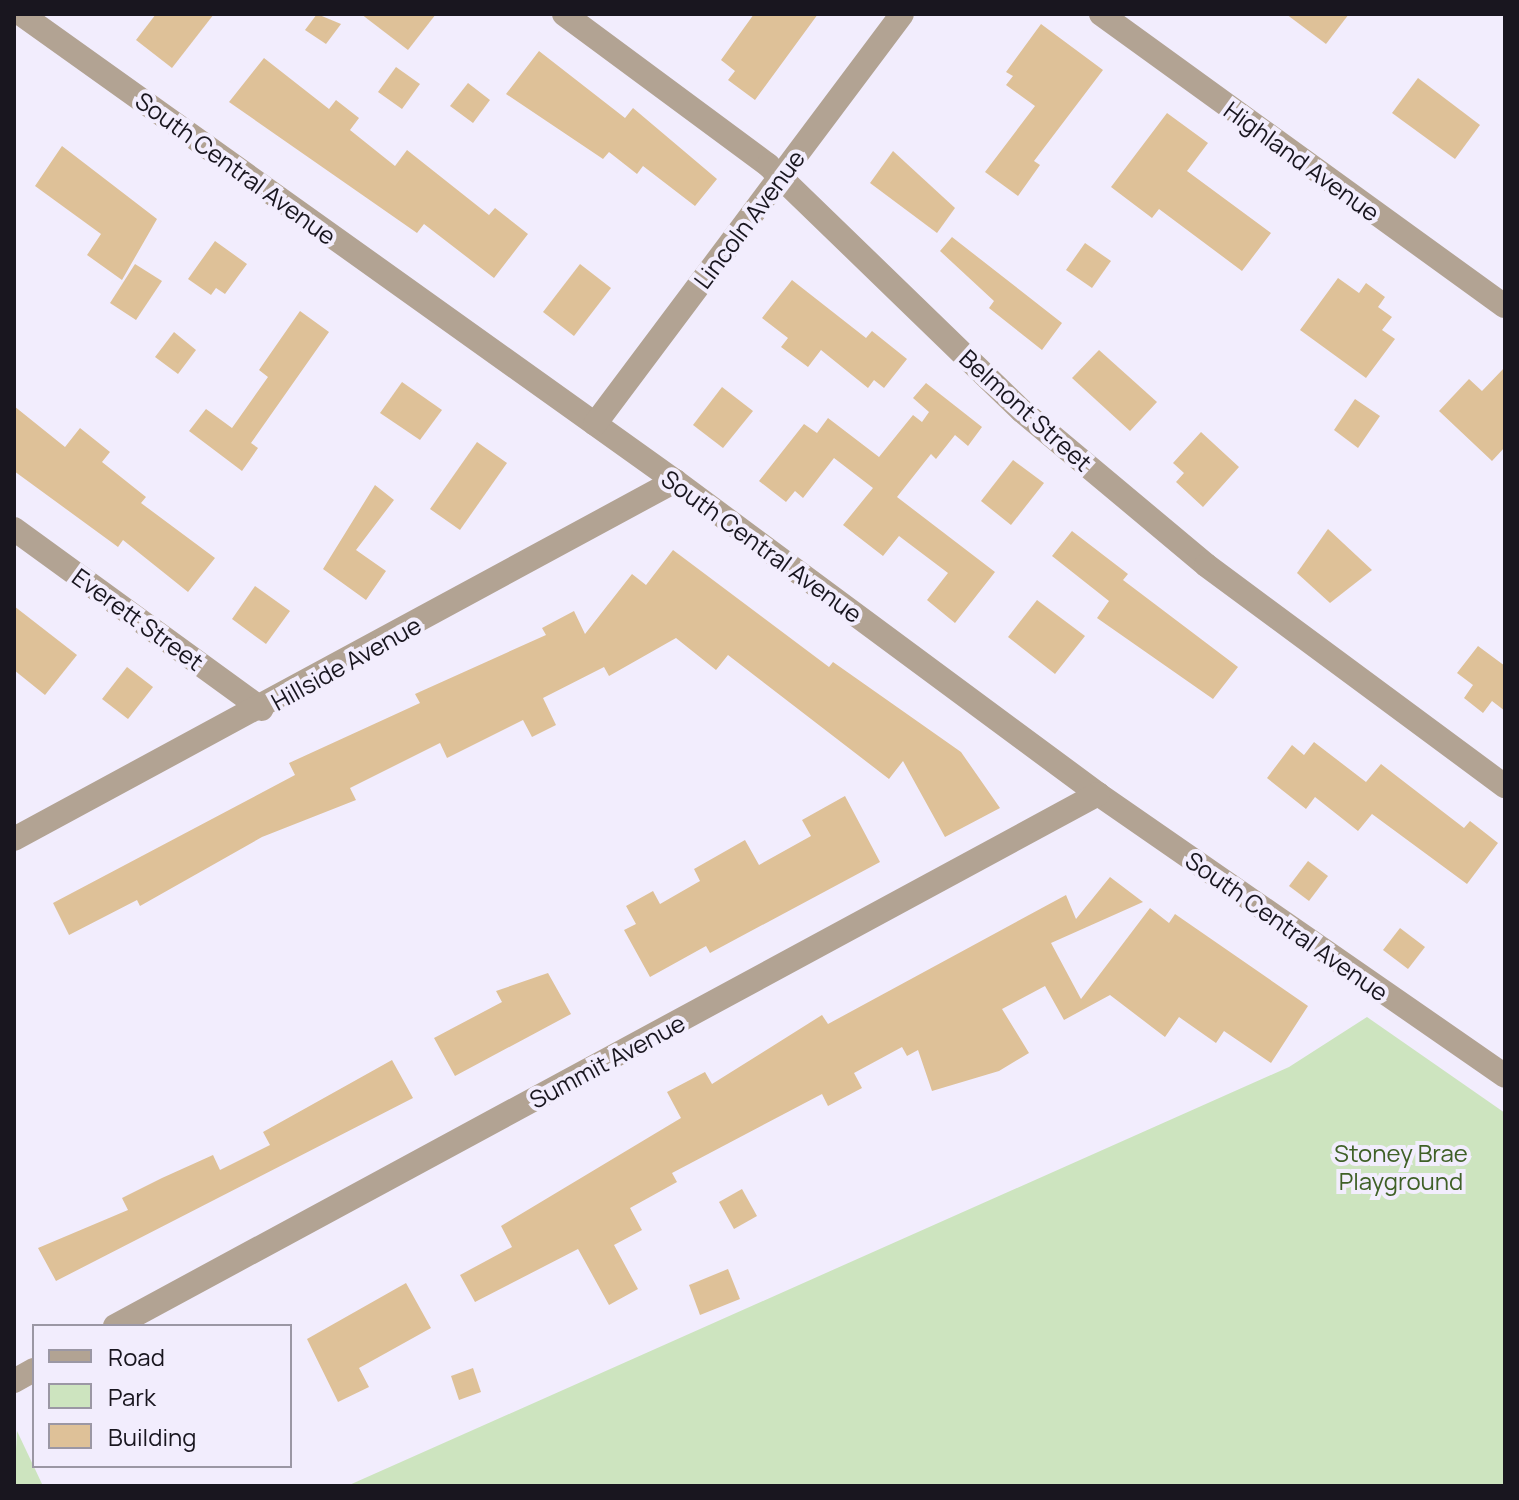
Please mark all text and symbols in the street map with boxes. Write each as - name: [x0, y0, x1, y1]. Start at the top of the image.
- street label: South Central Avenue: [130, 86, 342, 250]
- street label: Highland Avenue: [1219, 95, 1385, 227]
- street label: Lincoln Avenue: [688, 144, 810, 294]
- street label: Belmont Street: [954, 343, 1098, 477]
- street label: South Central Avenue: [656, 464, 868, 628]
- street label: Everett Street: [67, 562, 209, 676]
- street label: Hillside Avenue: [266, 610, 426, 716]
- street label: South Central Avenue: [1180, 845, 1394, 1007]
- street label: Summit Avenue: [524, 1008, 690, 1114]
- park label: Stoney Brae Playground: [1334, 1139, 1468, 1195]
- legend: [32, 1324, 292, 1468]
- text: Road: [108, 1340, 165, 1373]
- text: Park: [108, 1380, 156, 1413]
- text: Building: [108, 1420, 196, 1453]

